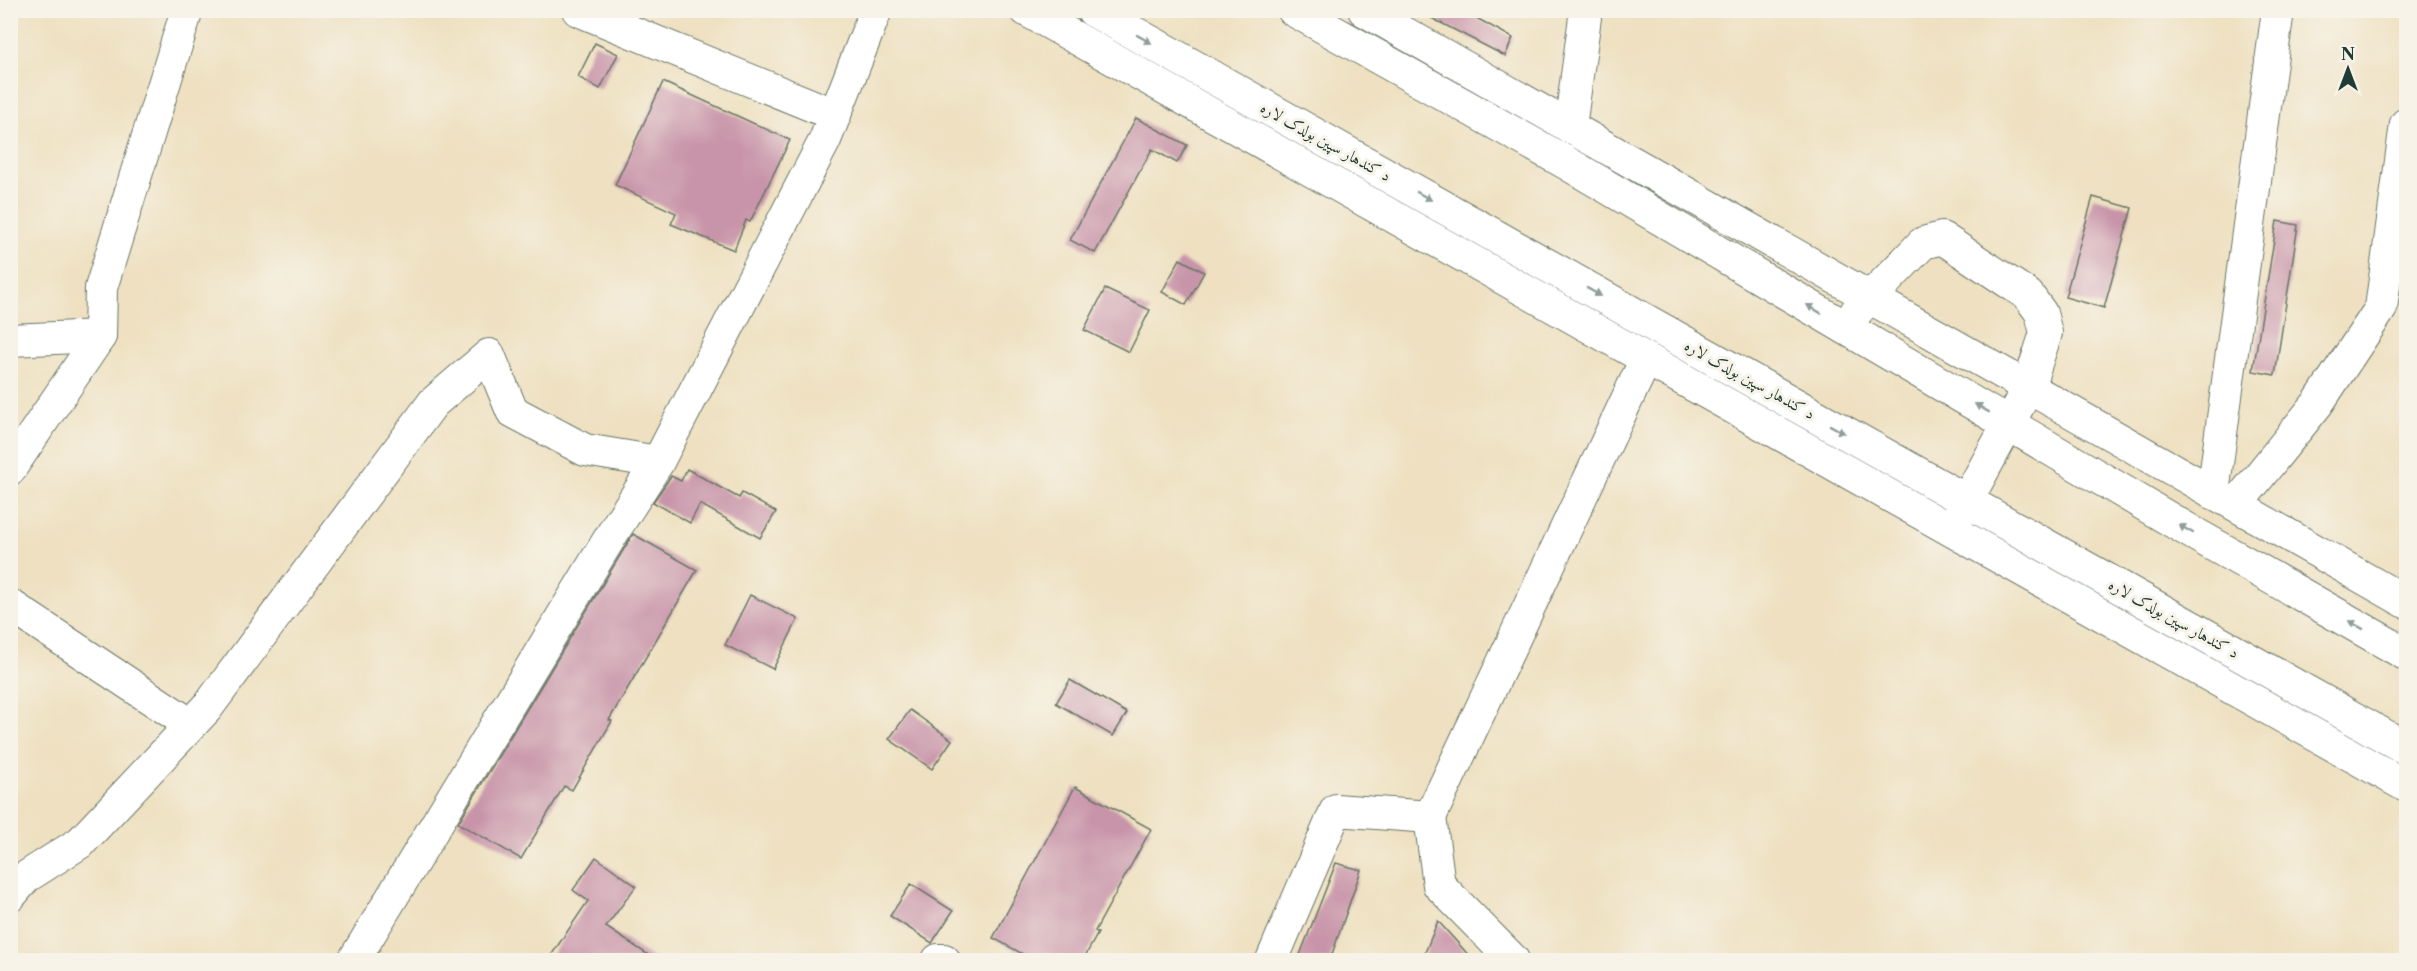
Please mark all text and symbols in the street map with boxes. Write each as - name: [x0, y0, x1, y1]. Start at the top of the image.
- one-way arrow: [1136, 34, 1153, 44]
- north arrow: [2318, 39, 2378, 99]
- text: N: [2341, 44, 2355, 64]
- street label: د کندهار سپین بولدک لاره: [1256, 97, 1395, 187]
- one-way arrow: [1416, 191, 1432, 202]
- one-way arrow: [1586, 287, 1603, 297]
- one-way arrow: [1806, 303, 1822, 314]
- street label: د کندهار سپین بولدک لاره: [1680, 335, 1819, 425]
- one-way arrow: [1974, 403, 1990, 414]
- one-way arrow: [1829, 423, 1845, 434]
- one-way arrow: [2178, 523, 2194, 534]
- street label: د کندهار سپین بولدک لاره: [2104, 574, 2243, 664]
- one-way arrow: [2347, 620, 2364, 630]

